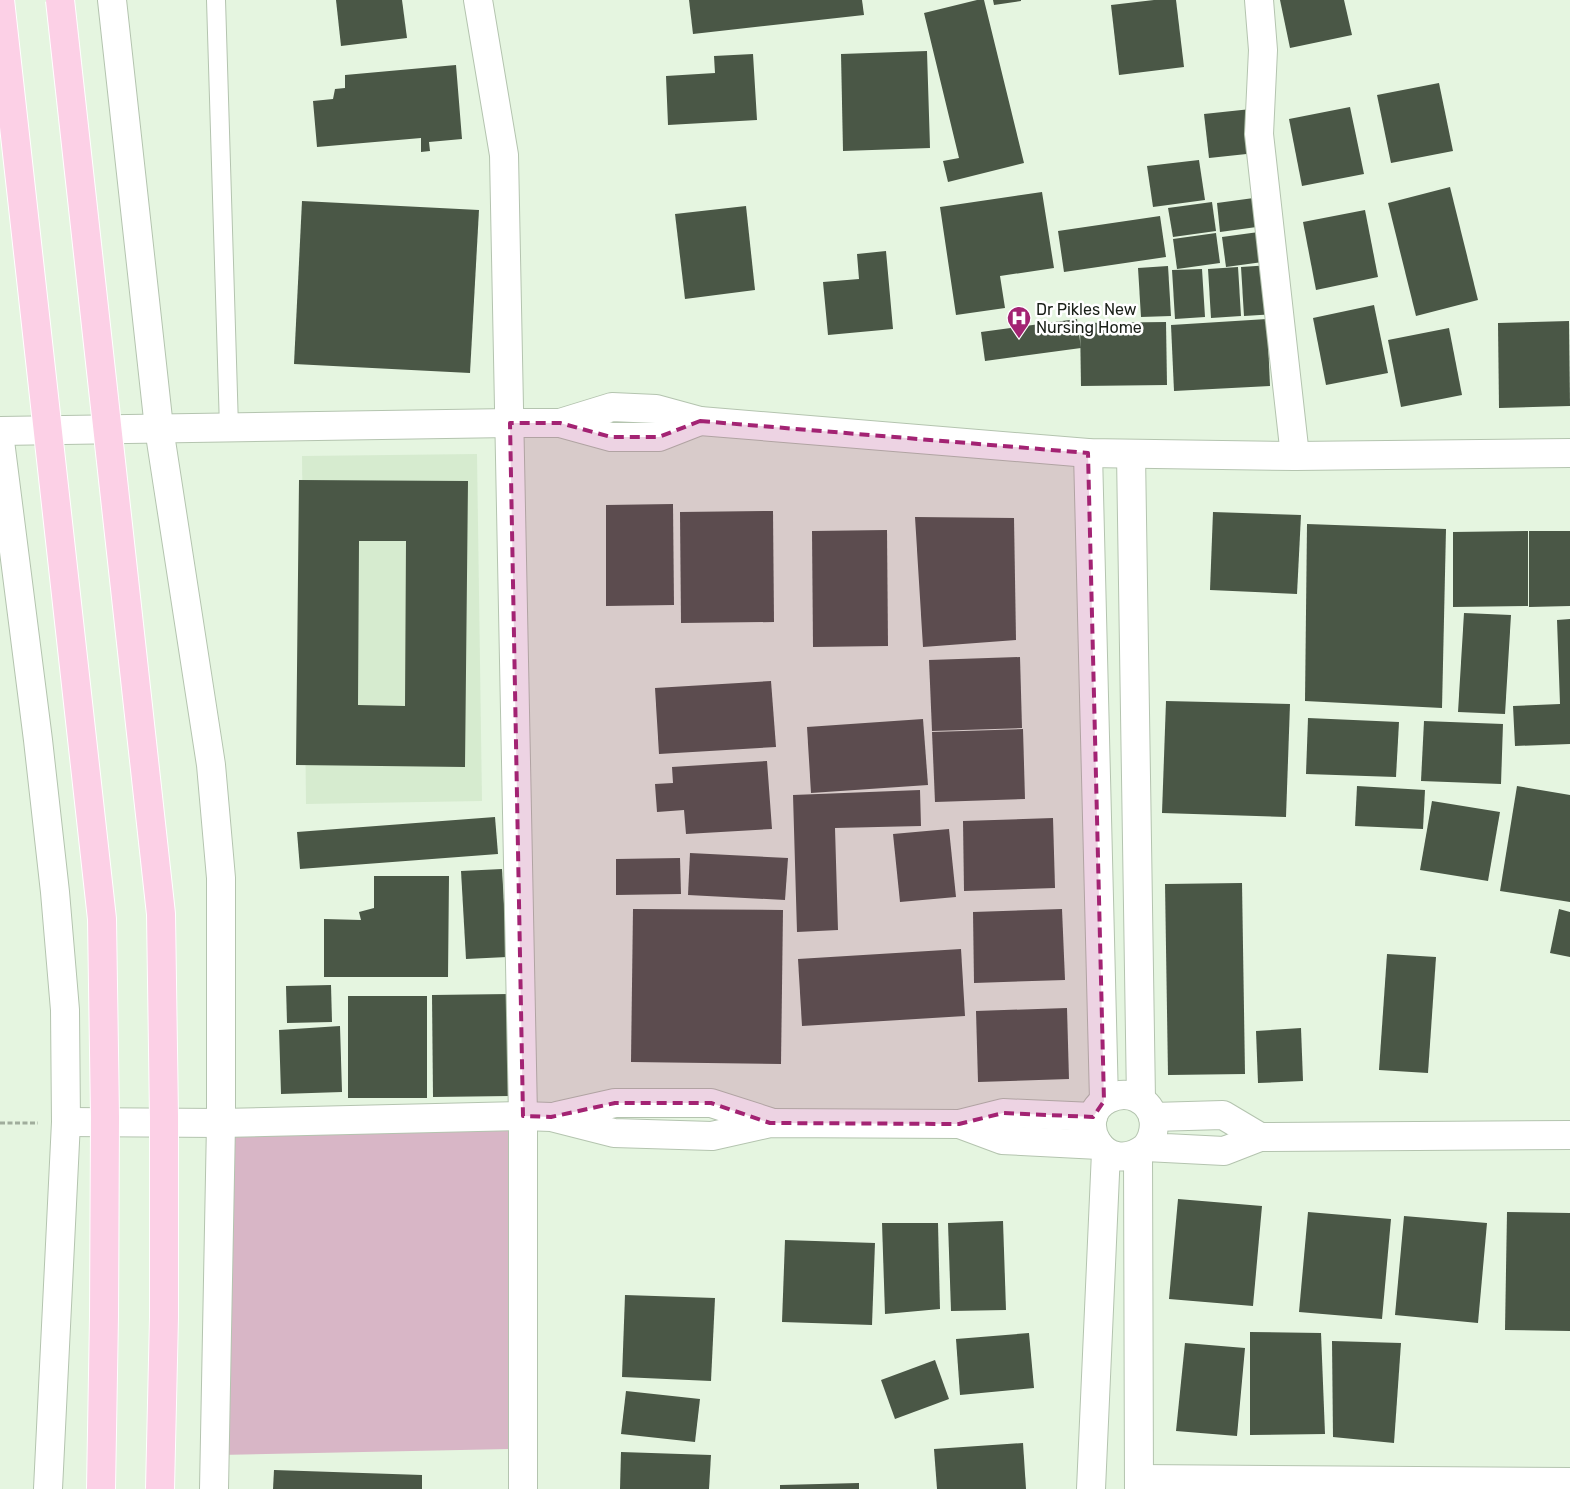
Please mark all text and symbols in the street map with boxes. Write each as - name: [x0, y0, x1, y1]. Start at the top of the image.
- place label: Dr Pikles New Nursing Home: [1036, 300, 1142, 337]
- hospital icon: Dr Pikles New Nursing Home: [1006, 305, 1032, 339]

